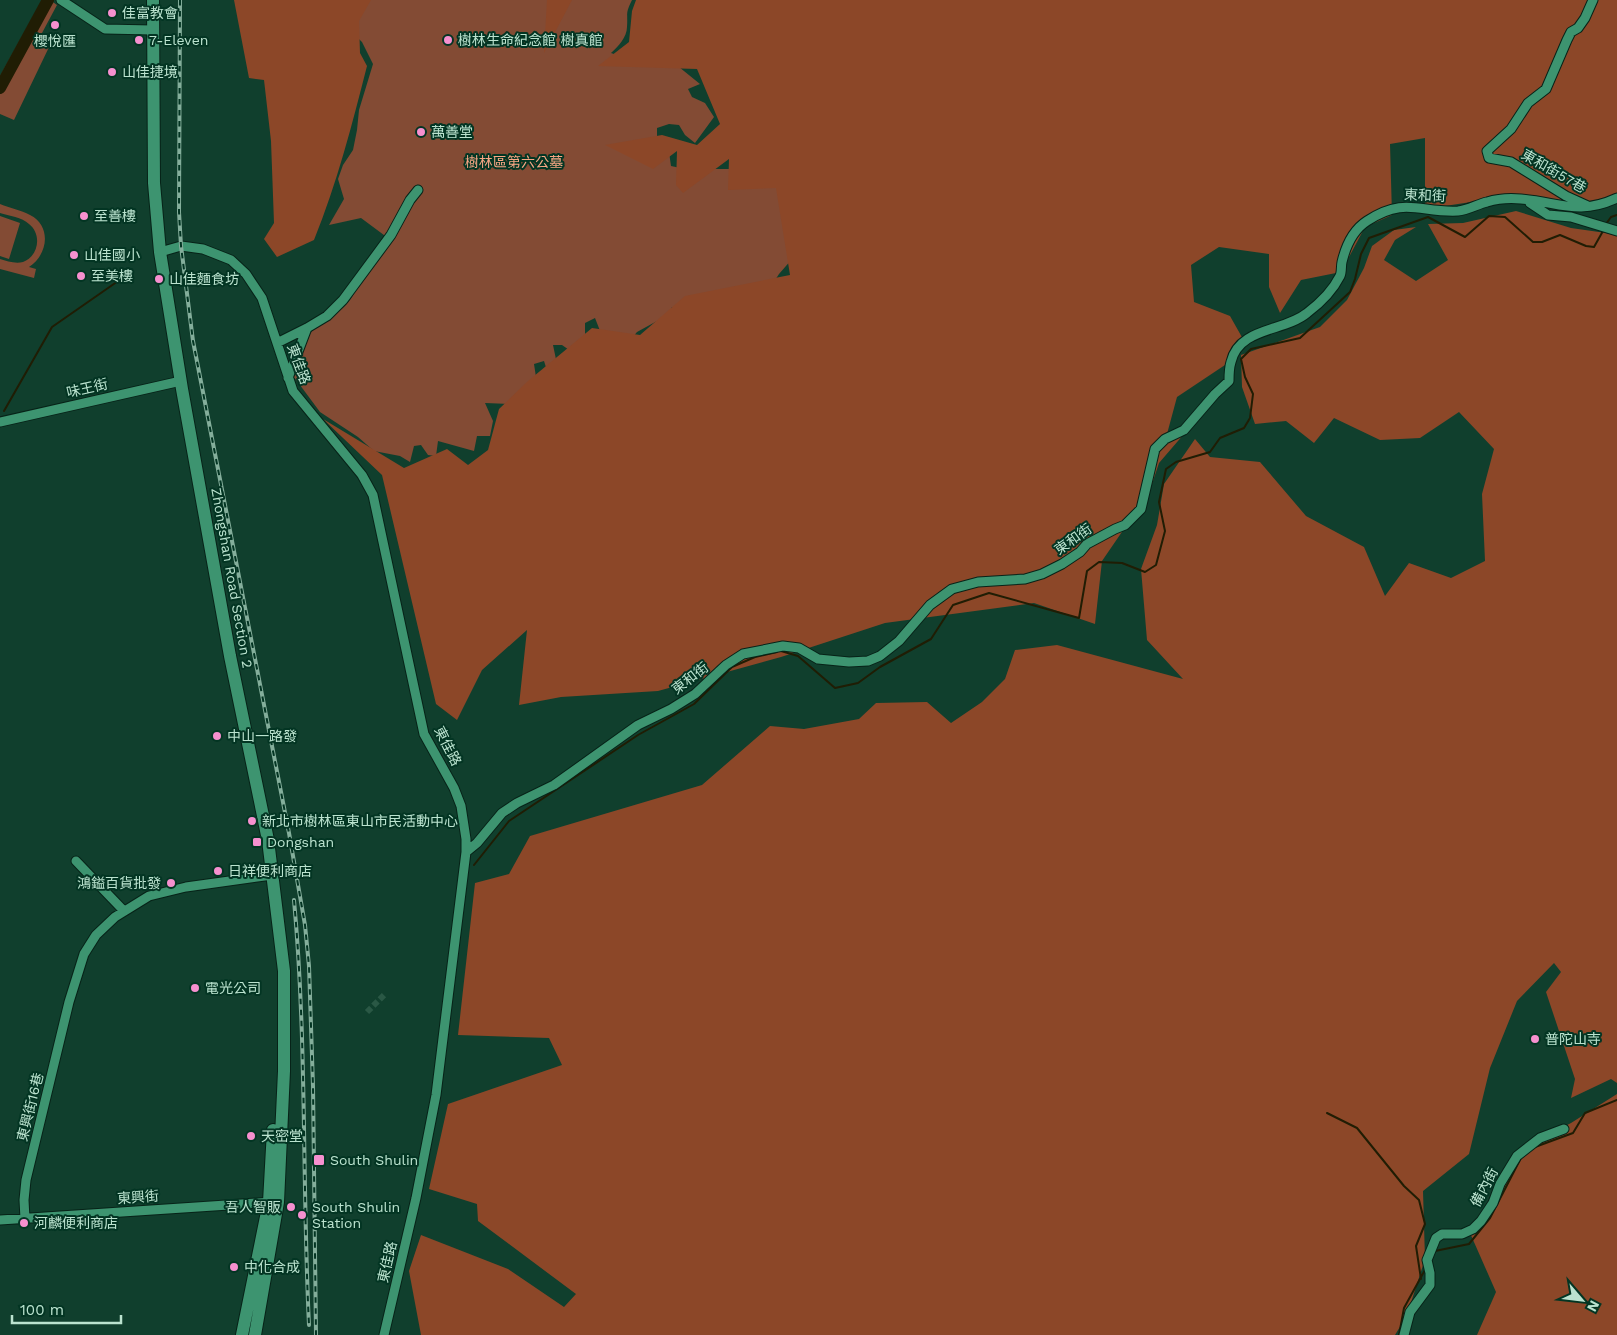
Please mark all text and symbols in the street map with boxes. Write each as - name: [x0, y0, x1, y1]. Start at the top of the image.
- place label: 佳富教會: [122, 5, 178, 21]
- marker: 佳富教會: [106, 7, 118, 19]
- marker: 櫻悅匯: [49, 19, 61, 31]
- place label: 7-Eleven: [149, 32, 208, 48]
- place label: 樹林生命紀念館 樹真館: [458, 32, 603, 48]
- place label: 櫻悅匯: [34, 33, 76, 49]
- marker: 7-Eleven: [133, 34, 145, 46]
- marker: 樹林生命紀念館 樹真館: [442, 34, 454, 46]
- place label: 山佳捷境: [122, 64, 178, 80]
- marker: 山佳捷境: [106, 66, 118, 78]
- place label: 萬善堂: [431, 124, 473, 140]
- marker: 萬善堂: [415, 126, 427, 138]
- street label: 東和街57巷: [1519, 146, 1589, 196]
- park label: 樹林區第六公墓: [465, 154, 563, 170]
- street label: 東和街: [1404, 186, 1446, 204]
- place label: 至善樓: [94, 208, 136, 224]
- marker: 至善樓: [78, 210, 90, 222]
- place label: 山佳國小: [84, 247, 140, 263]
- marker: 山佳國小: [68, 249, 80, 261]
- place label: 至美樓: [91, 268, 133, 284]
- marker: 至美樓: [75, 270, 87, 282]
- place label: 山佳麵食坊: [169, 271, 239, 287]
- marker: 山佳麵食坊: [153, 273, 165, 285]
- street label: 東佳路: [284, 342, 314, 386]
- street label: 味王街: [65, 375, 109, 401]
- street label: Zhongshan Road Section 2: [208, 487, 256, 669]
- street label: 東和街: [1051, 520, 1095, 558]
- street label: 東和街: [669, 659, 711, 697]
- street label: 東佳路: [431, 724, 465, 768]
- place label: 中山一路發: [227, 728, 297, 744]
- marker: 中山一路發: [211, 730, 223, 742]
- place label: 新北市樹林區東山市民活動中心: [262, 813, 458, 829]
- marker: 新北市樹林區東山市民活動中心: [246, 815, 258, 827]
- place label: Dongshan: [267, 834, 334, 850]
- marker: Dongshan: [251, 836, 263, 848]
- place label: 日祥便利商店: [228, 863, 312, 879]
- marker: 日祥便利商店: [212, 865, 224, 877]
- place label: 鴻鎰百貨批發: [77, 875, 161, 891]
- marker: 鴻鎰百貨批發: [165, 877, 177, 889]
- place label: 電光公司: [205, 980, 261, 996]
- marker: 電光公司: [189, 982, 201, 994]
- place label: 普陀山寺: [1545, 1031, 1601, 1047]
- marker: 普陀山寺: [1529, 1033, 1541, 1045]
- street label: 東興街16巷: [14, 1071, 46, 1143]
- place label: 天密堂: [261, 1128, 303, 1144]
- marker: 天密堂: [245, 1130, 257, 1142]
- place label: South Shulin: [330, 1152, 418, 1168]
- marker: South Shulin: [312, 1153, 326, 1167]
- street label: 備內街: [1467, 1165, 1501, 1209]
- street label: 東興街: [116, 1188, 160, 1206]
- place label: 吾人智販: [225, 1199, 281, 1215]
- place label: South Shulin Station: [312, 1199, 400, 1231]
- marker: 吾人智販: [285, 1201, 297, 1213]
- marker: South Shulin Station: [296, 1209, 308, 1221]
- place label: 河麟便利商店: [34, 1215, 118, 1231]
- marker: 河麟便利商店: [18, 1217, 30, 1229]
- street label: 東佳路: [374, 1240, 400, 1284]
- place label: 中化合成: [244, 1259, 300, 1275]
- marker: 中化合成: [228, 1261, 240, 1273]
- north arrow: [1557, 1275, 1607, 1325]
- scale bar: [12, 1292, 121, 1324]
- text: N: [1584, 1298, 1603, 1314]
- text: 100 m: [20, 1301, 64, 1319]

